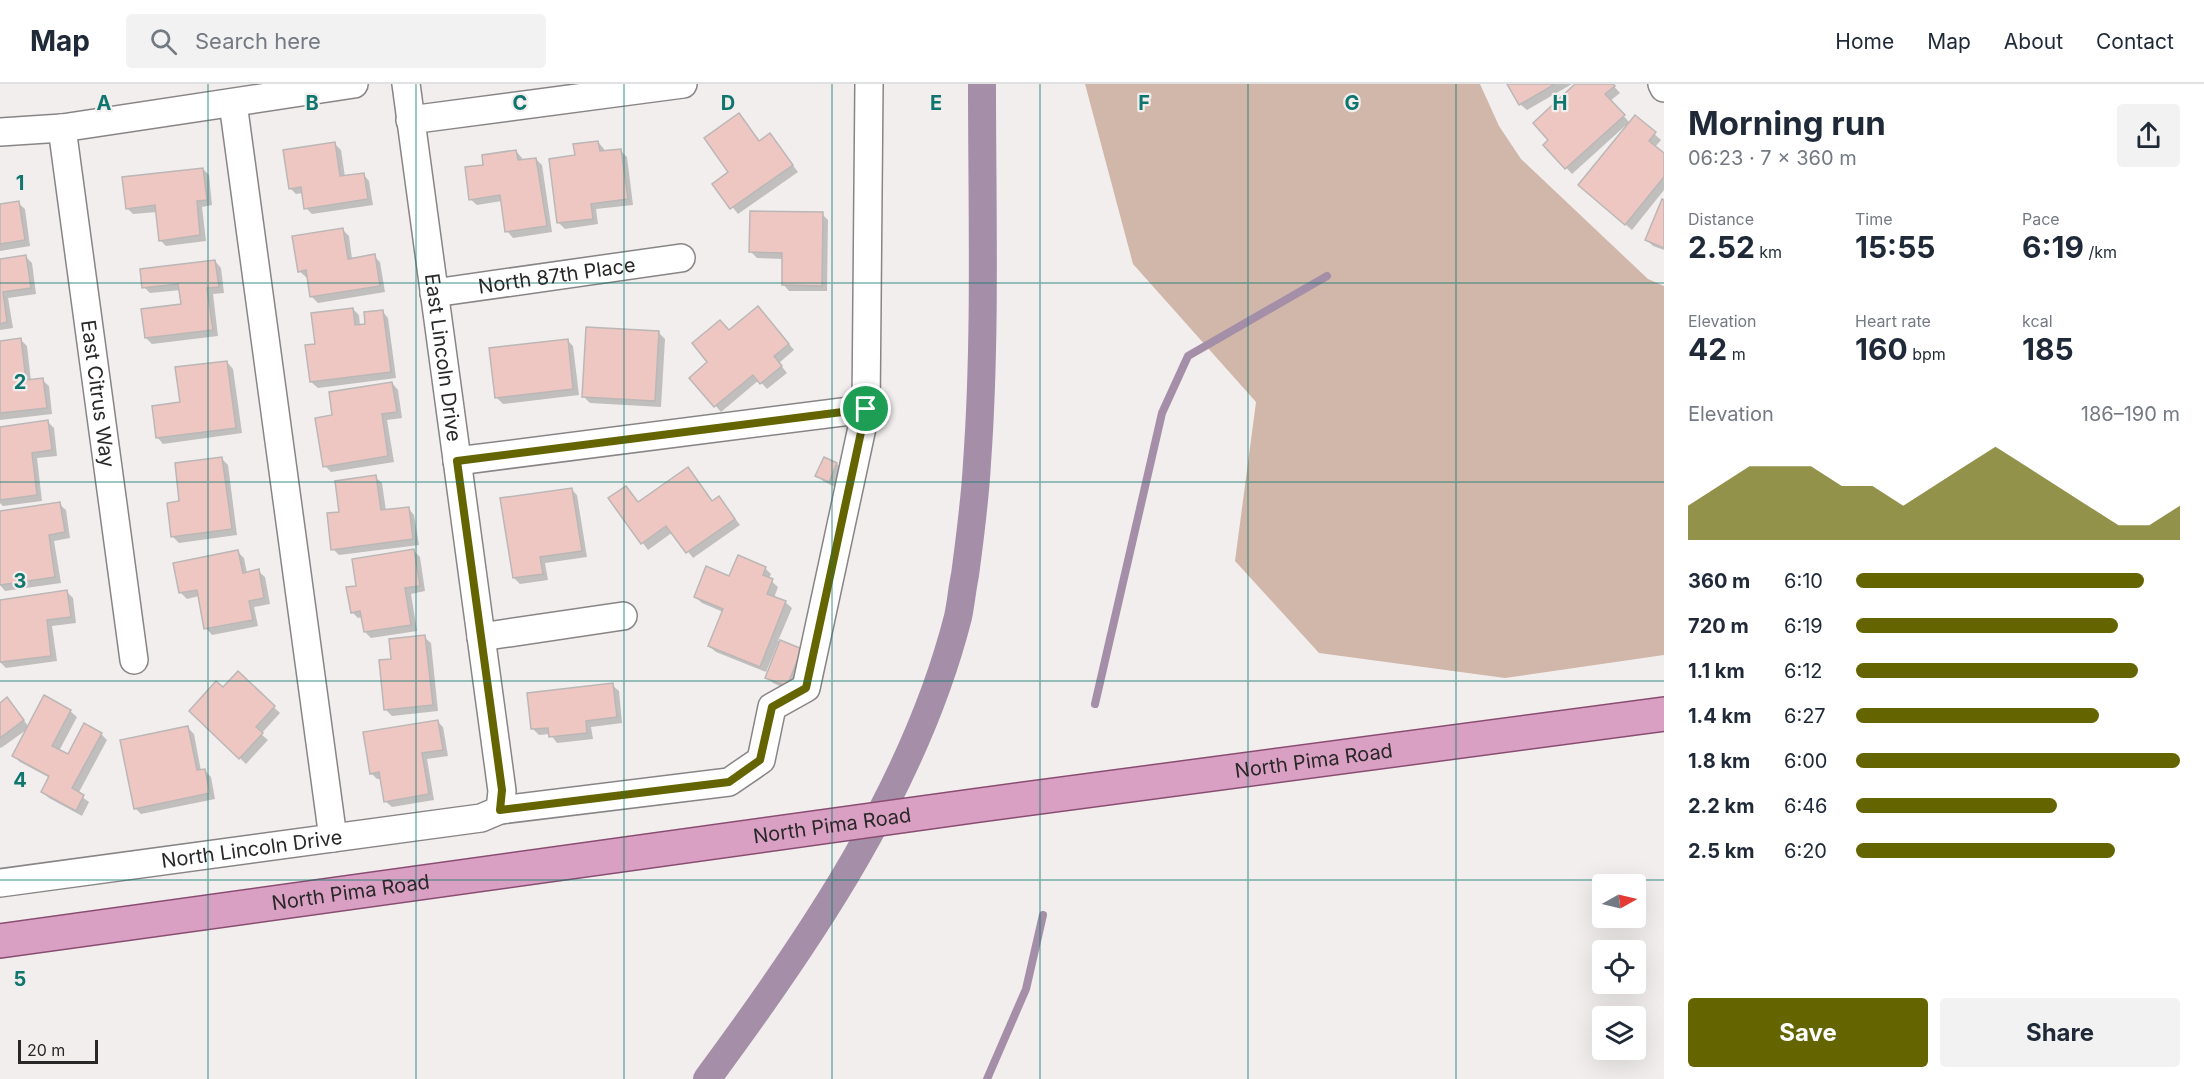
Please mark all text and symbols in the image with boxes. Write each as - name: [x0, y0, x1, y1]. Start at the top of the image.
- search box: [126, 14, 546, 68]
- text: Map: [30, 24, 90, 58]
- icon: search: [147, 25, 180, 58]
- text: Search here: [195, 28, 321, 54]
- text: Home: [1835, 29, 1894, 54]
- text: Map: [1927, 29, 1971, 54]
- text: About: [2004, 29, 2063, 54]
- text: Contact: [2096, 29, 2174, 54]
- text: A: [97, 91, 112, 115]
- text: B: [305, 91, 319, 115]
- text: C: [513, 91, 527, 115]
- text: D: [721, 91, 735, 115]
- text: E: [930, 91, 942, 115]
- text: F: [1138, 91, 1150, 115]
- text: G: [1344, 91, 1360, 115]
- text: H: [1553, 91, 1567, 115]
- text: Morning run: [1688, 103, 1886, 143]
- button: share: [2117, 104, 2180, 167]
- text: 06:23 · 7 × 360 m: [1688, 146, 1857, 170]
- text: 1: [16, 171, 24, 195]
- text: Distance: [1688, 209, 1754, 229]
- text: Time: [1855, 209, 1893, 229]
- text: Pace: [2022, 209, 2060, 229]
- text: 2.52: [1688, 229, 1755, 265]
- text: 15:55: [1855, 229, 1935, 265]
- text: 6:19: [2022, 229, 2084, 265]
- text: km: [1755, 242, 1782, 262]
- text: /km: [2084, 242, 2117, 262]
- street label: North 87th Place: [477, 253, 637, 299]
- street label: East Lincoln Drive: [420, 272, 466, 443]
- text: Elevation: [1688, 311, 1757, 331]
- text: Heart rate: [1855, 311, 1931, 331]
- text: kcal: [2022, 311, 2053, 331]
- street label: East Citrus Way: [76, 318, 120, 469]
- text: 42: [1688, 331, 1727, 367]
- text: 160: [1855, 331, 1908, 367]
- text: 185: [2022, 331, 2074, 367]
- text: m: [1727, 344, 1746, 364]
- text: bpm: [1908, 344, 1946, 364]
- text: 2: [14, 370, 26, 394]
- pin: [840, 383, 891, 434]
- icon: arrive: [849, 392, 882, 425]
- text: Elevation: [1688, 402, 1774, 426]
- text: 186–190 m: [2081, 402, 2180, 426]
- text: 3: [14, 569, 26, 593]
- text: 360 m: [1688, 569, 1750, 593]
- text: 6:10: [1784, 569, 1823, 593]
- text: 720 m: [1688, 614, 1749, 638]
- text: 6:19: [1784, 614, 1823, 638]
- text: 1.1 km: [1688, 659, 1745, 683]
- text: 6:12: [1784, 659, 1823, 683]
- text: 1.4 km: [1688, 704, 1751, 728]
- text: 6:27: [1784, 704, 1826, 728]
- street label: North Pima Road: [1233, 738, 1394, 783]
- text: 1.8 km: [1688, 749, 1750, 773]
- text: 6:00: [1784, 749, 1827, 773]
- text: 4: [13, 768, 27, 792]
- text: 2.2 km: [1688, 794, 1754, 818]
- text: 6:46: [1784, 794, 1828, 818]
- street label: North Pima Road: [752, 803, 913, 848]
- street label: North Lincoln Drive: [160, 825, 344, 873]
- text: 2.5 km: [1688, 839, 1755, 863]
- text: 6:20: [1784, 839, 1827, 863]
- street label: North Pima Road: [270, 870, 431, 915]
- north arrow: [1592, 874, 1646, 928]
- map controls: [1592, 874, 1646, 1060]
- button: locate: [1592, 940, 1646, 994]
- text: 5: [14, 967, 26, 991]
- button: Save: [1688, 998, 1928, 1067]
- button: Share: [1940, 998, 2180, 1067]
- button: layers: [1592, 1006, 1646, 1060]
- scale bar: [18, 1037, 98, 1064]
- text: 20 m: [27, 1040, 65, 1060]

